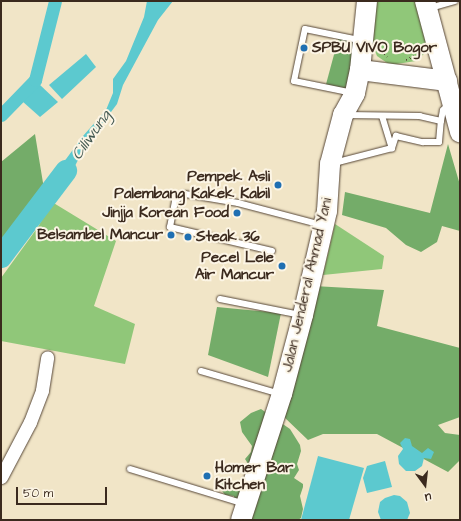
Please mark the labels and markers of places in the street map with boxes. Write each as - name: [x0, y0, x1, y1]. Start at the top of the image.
- place label: SPBU VIVO Bogor: [312, 39, 437, 57]
- marker: SPBU VIVO Bogor: [299, 43, 309, 53]
- place label: Pempek Asli Palembang Kakek Kabil: [114, 167, 270, 202]
- marker: Pempek Asli Palembang Kakek Kabil: [273, 180, 283, 190]
- place label: Jinjja Korean Food: [102, 204, 229, 222]
- marker: Jinjja Korean Food: [232, 208, 242, 218]
- place label: Belsambel Mancur: [37, 226, 163, 244]
- place label: Steak 36: [196, 228, 260, 246]
- marker: Belsambel Mancur: [166, 230, 176, 240]
- marker: Steak 36: [183, 232, 193, 242]
- place label: Pecel Lele Air Mancur: [195, 248, 274, 283]
- marker: Pecel Lele Air Mancur: [277, 261, 287, 271]
- place label: Homer Bar Kitchen: [215, 458, 293, 493]
- marker: Homer Bar Kitchen: [202, 471, 212, 481]

